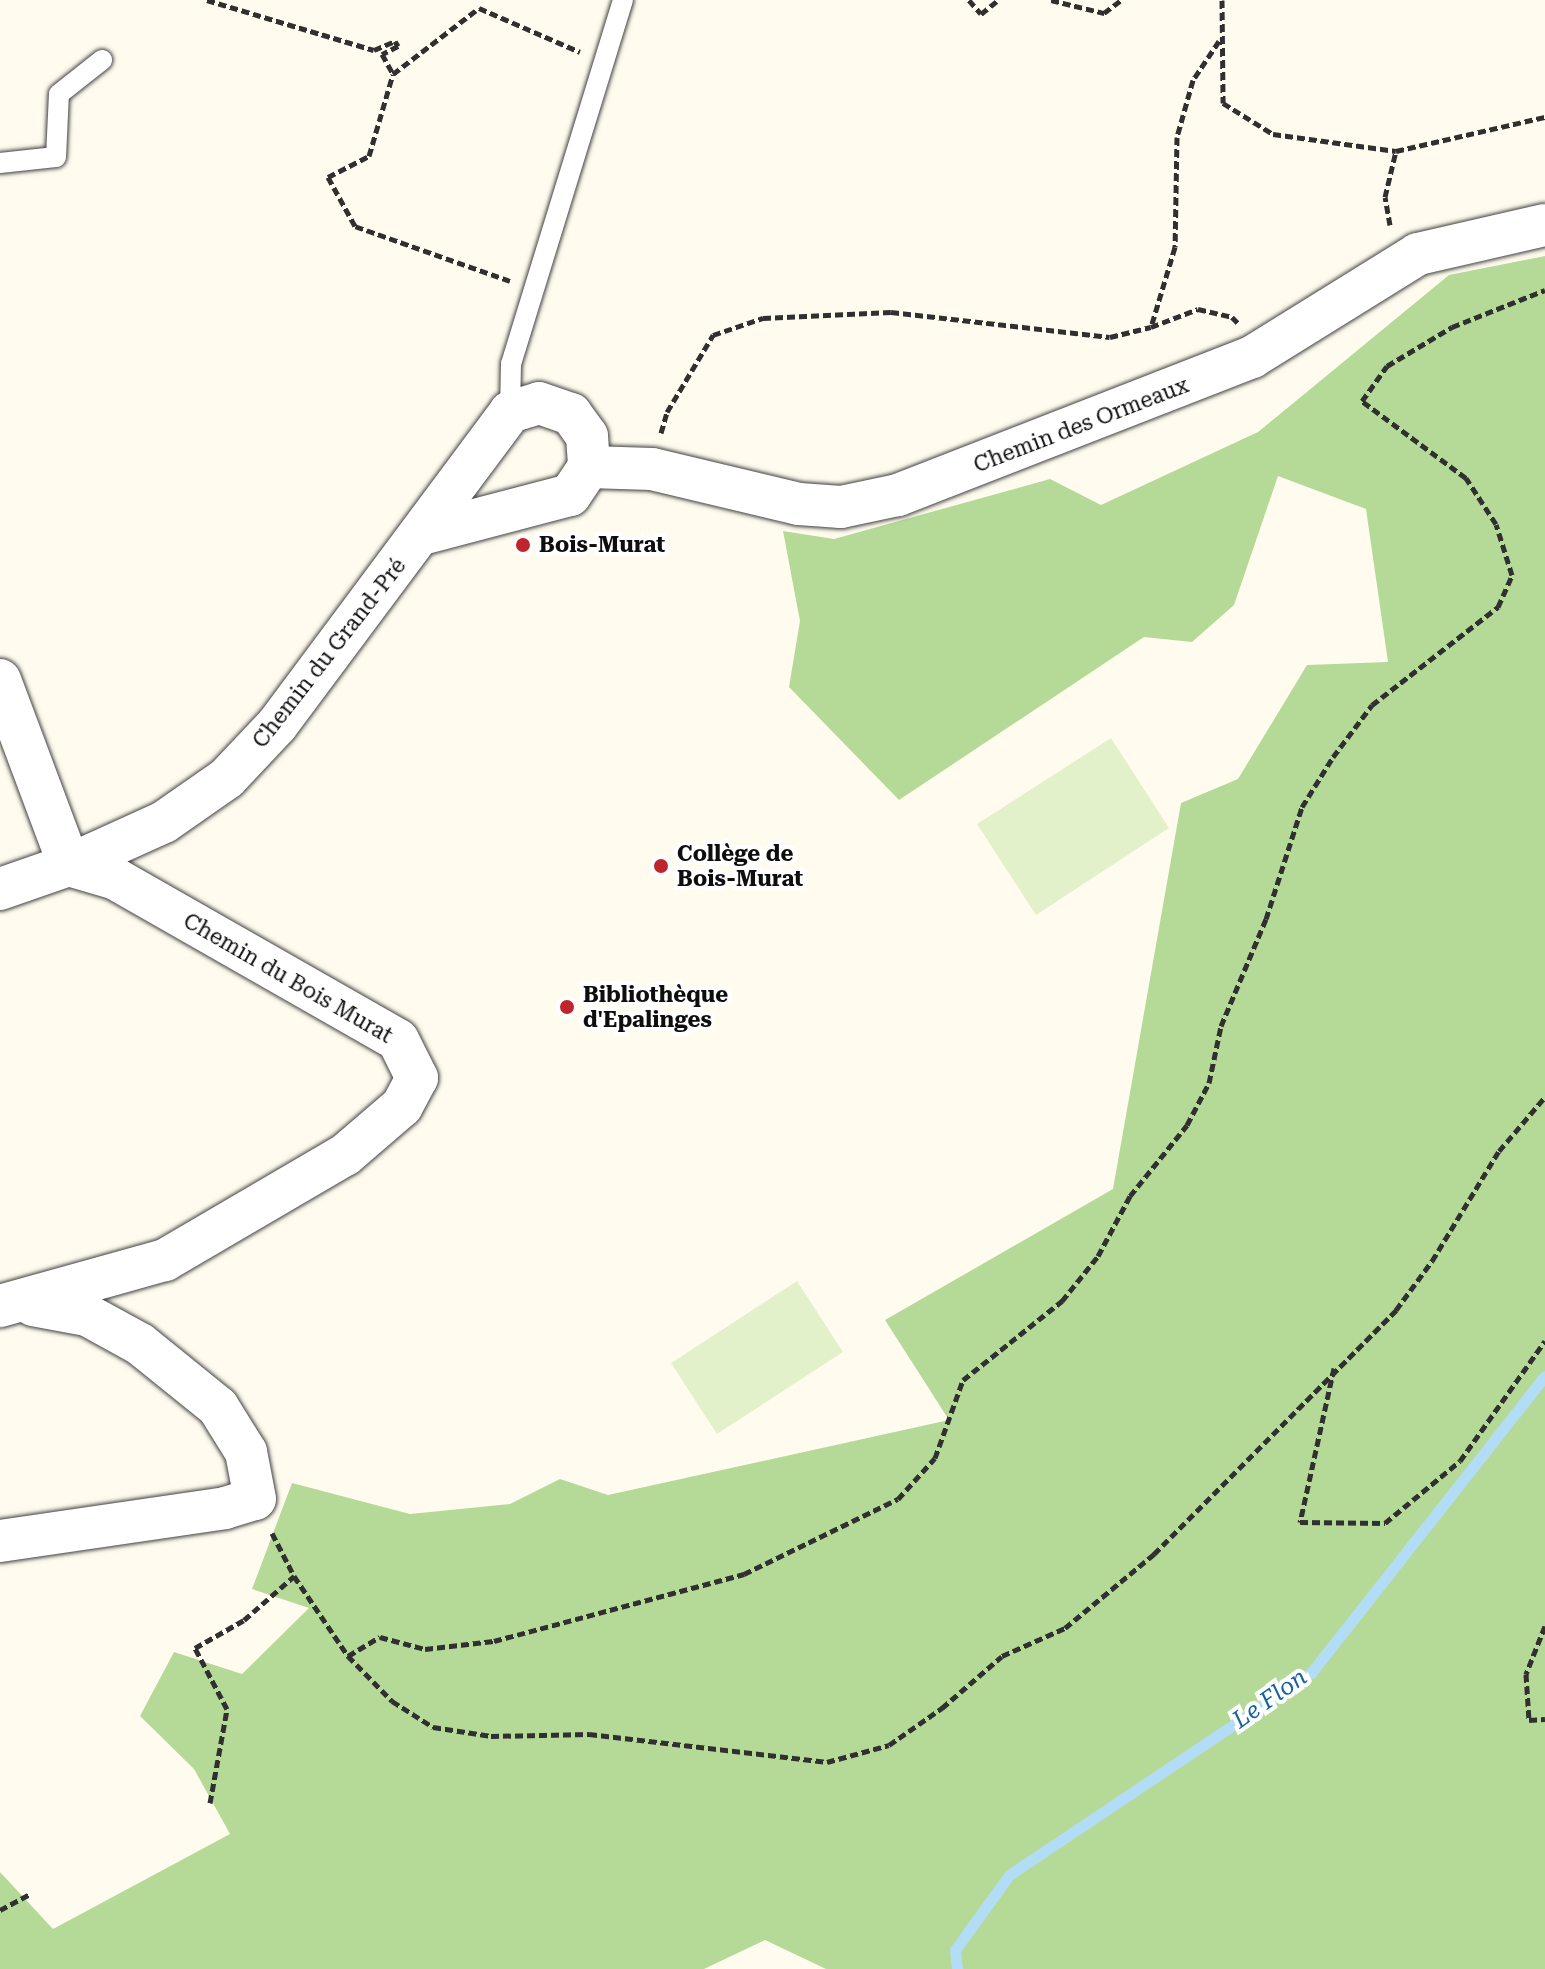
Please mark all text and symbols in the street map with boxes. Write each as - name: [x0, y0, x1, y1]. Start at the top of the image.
- street label: Chemin des Ormeaux: [970, 372, 1192, 478]
- place label: Bois-Murat: [539, 532, 665, 558]
- marker: Bois-Murat: [514, 536, 532, 554]
- street label: Chemin du Grand-Pré: [247, 553, 411, 753]
- place label: Collège de Bois-Murat: [677, 840, 803, 892]
- marker: Collège de Bois-Murat: [652, 857, 670, 875]
- street label: Chemin du Bois Murat: [179, 907, 397, 1049]
- place label: Bibliothèque d'Epalinges: [583, 981, 728, 1032]
- marker: Bibliothèque d'Epalinges: [558, 998, 576, 1016]
- water label: Le Flon: [1227, 1663, 1313, 1735]

